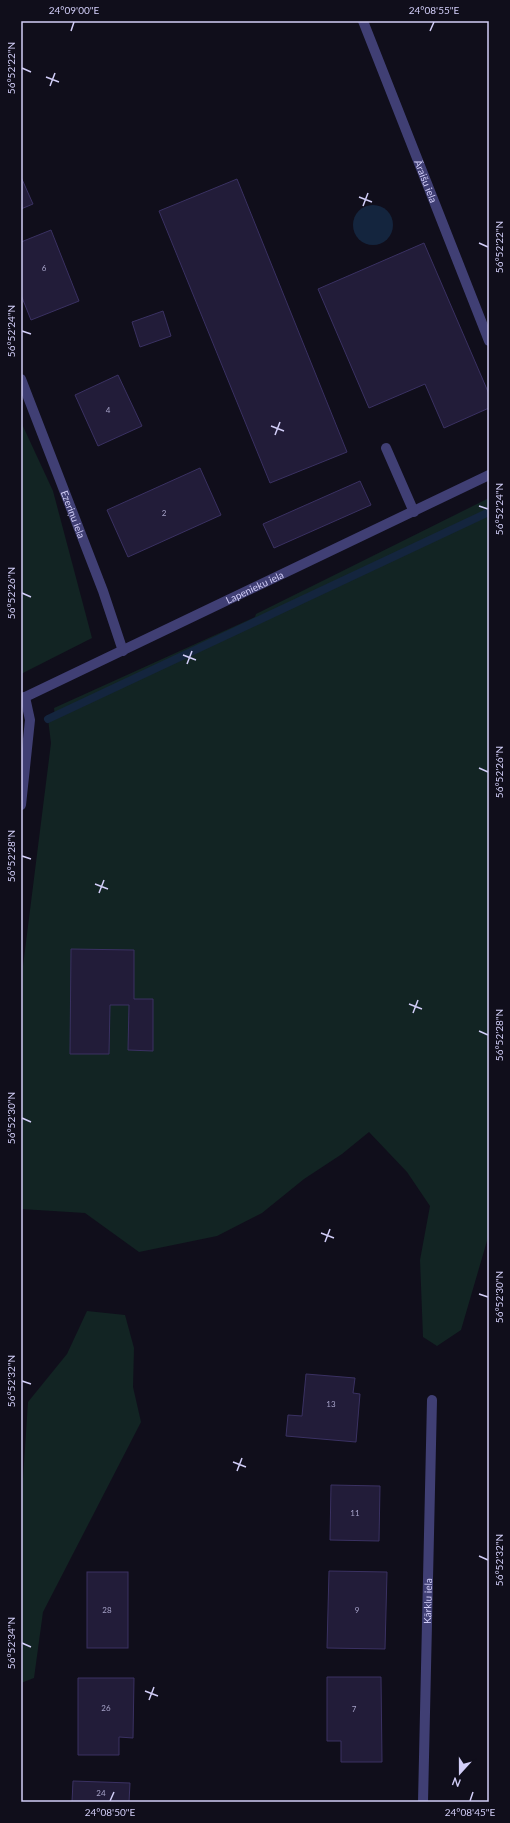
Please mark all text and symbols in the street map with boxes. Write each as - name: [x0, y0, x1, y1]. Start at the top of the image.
- text: 24°09'00"E: [49, 4, 99, 16]
- text: 24°08'55"E: [409, 4, 459, 16]
- text: 56°52'22"N: [5, 42, 17, 94]
- street label: Āraišu iela: [412, 158, 440, 204]
- text: 56°52'22"N: [493, 221, 505, 273]
- house number: 6: [42, 263, 47, 273]
- text: 56°52'24"N: [5, 305, 17, 357]
- house number: 4: [106, 405, 111, 415]
- text: 56°52'24"N: [493, 483, 505, 535]
- street label: Ezeriņu iela: [59, 489, 88, 540]
- house number: 2: [162, 508, 167, 518]
- text: 56°52'26"N: [5, 567, 17, 619]
- street label: Lapenieku iela: [224, 568, 285, 606]
- text: 56°52'26"N: [493, 746, 505, 798]
- text: 56°52'28"N: [5, 830, 17, 882]
- text: 56°52'28"N: [493, 1009, 505, 1061]
- text: 56°52'30"N: [5, 1092, 17, 1144]
- text: 56°52'30"N: [493, 1271, 505, 1323]
- text: 56°52'32"N: [5, 1355, 17, 1407]
- house number: 13: [326, 1399, 336, 1409]
- house number: 11: [350, 1508, 360, 1518]
- text: 56°52'32"N: [493, 1534, 505, 1586]
- street label: Kārklu iela: [421, 1578, 434, 1624]
- house number: 28: [102, 1605, 112, 1615]
- house number: 9: [355, 1605, 360, 1615]
- text: 56°52'34"N: [5, 1617, 17, 1669]
- house number: 26: [101, 1703, 111, 1713]
- house number: 7: [352, 1704, 357, 1714]
- north arrow: [440, 1753, 480, 1793]
- text: N: [450, 1775, 463, 1790]
- house number: 24: [96, 1788, 106, 1798]
- text: 24°08'50"E: [85, 1806, 135, 1818]
- text: 24°08'45"E: [445, 1806, 495, 1818]

